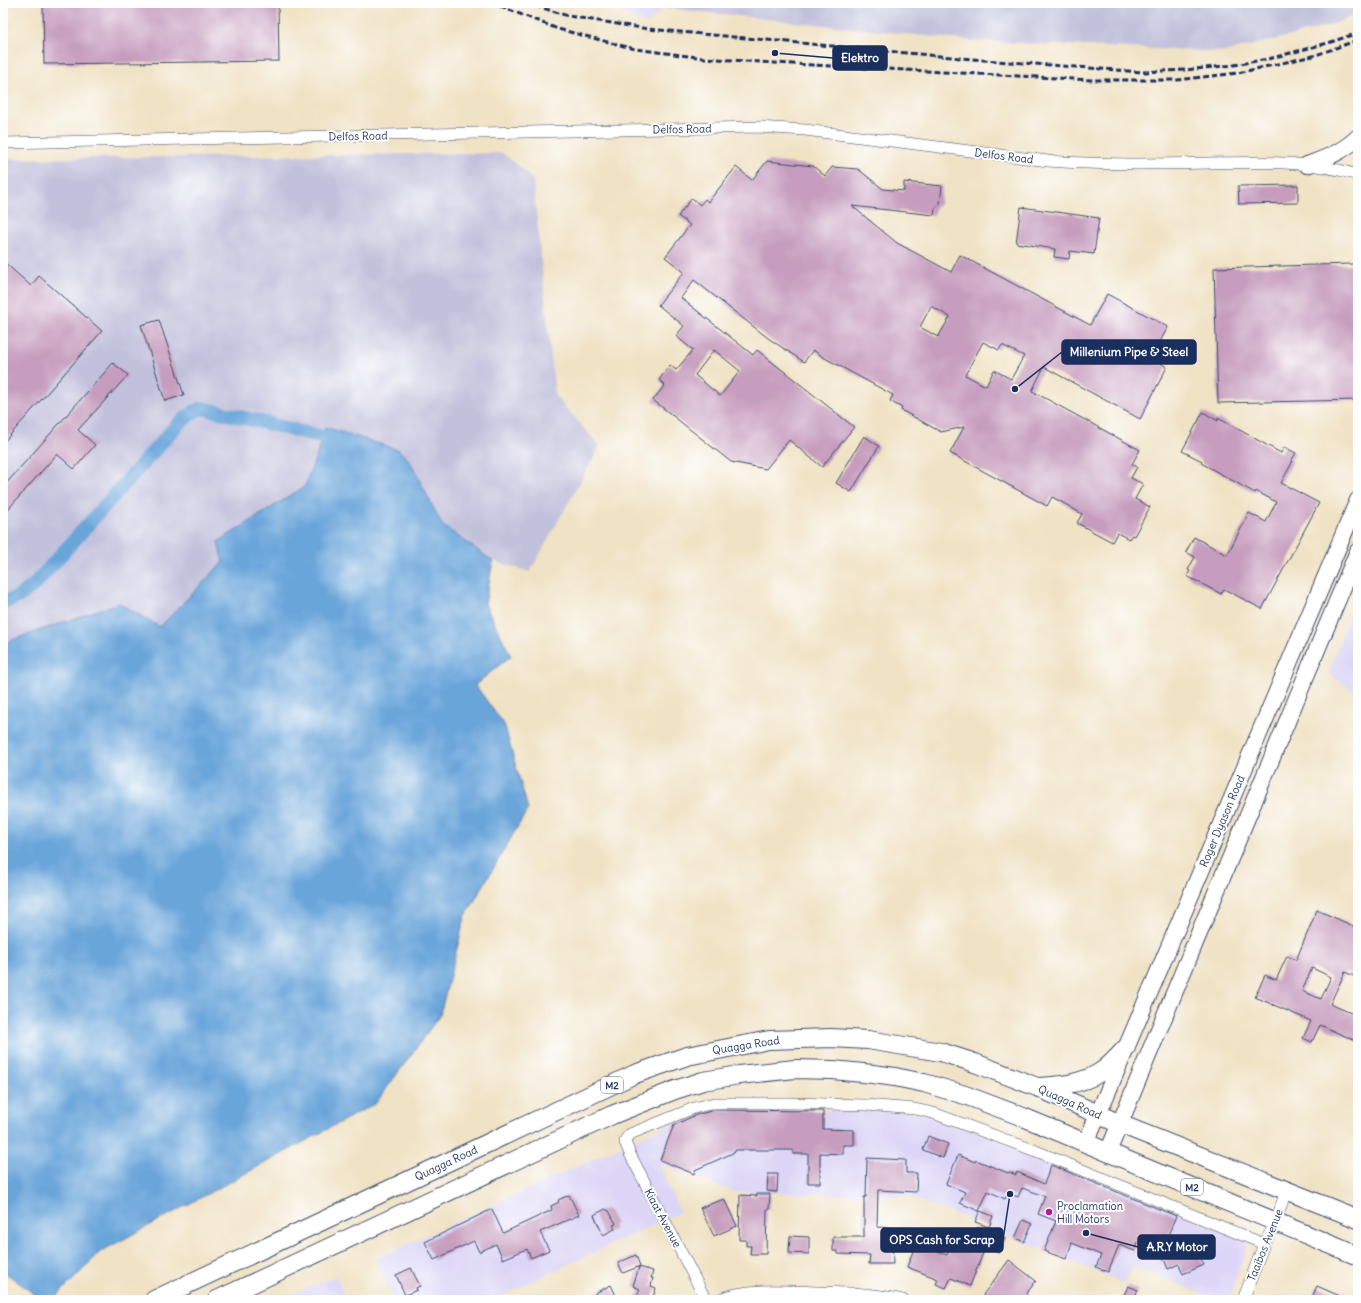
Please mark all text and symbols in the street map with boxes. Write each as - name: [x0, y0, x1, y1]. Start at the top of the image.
- callout: Elektro: [833, 46, 887, 70]
- text: Elektro: [841, 50, 879, 65]
- street label: Delfos Road: [652, 121, 712, 137]
- street label: Delfos Road: [328, 128, 388, 144]
- street label: Delfos Road: [974, 145, 1035, 167]
- callout: Millenium Pipe & Steel: [1062, 340, 1196, 364]
- text: Millenium Pipe & Steel: [1070, 344, 1188, 360]
- street label: Roger Dyason Road: [1196, 772, 1248, 869]
- street label: Quagga Road: [711, 1033, 781, 1057]
- road number: M2: [601, 1077, 623, 1093]
- street label: Quagga Road: [1036, 1082, 1104, 1122]
- street label: Quagga Road: [412, 1142, 480, 1184]
- road number: M2: [1181, 1179, 1203, 1195]
- street label: Kiaat Avenue: [642, 1186, 684, 1250]
- place label: Proclamation Hill Motors: [1057, 1199, 1123, 1226]
- marker: Proclamation Hill Motors: [1044, 1207, 1054, 1217]
- street label: Taaibos Avenue: [1244, 1207, 1286, 1283]
- callout: OPS Cash for Scrap: [881, 1228, 1003, 1252]
- text: OPS Cash for Scrap: [889, 1232, 995, 1248]
- callout: A.R.Y Motor: [1138, 1235, 1215, 1259]
- text: A.R.Y Motor: [1146, 1239, 1208, 1254]

